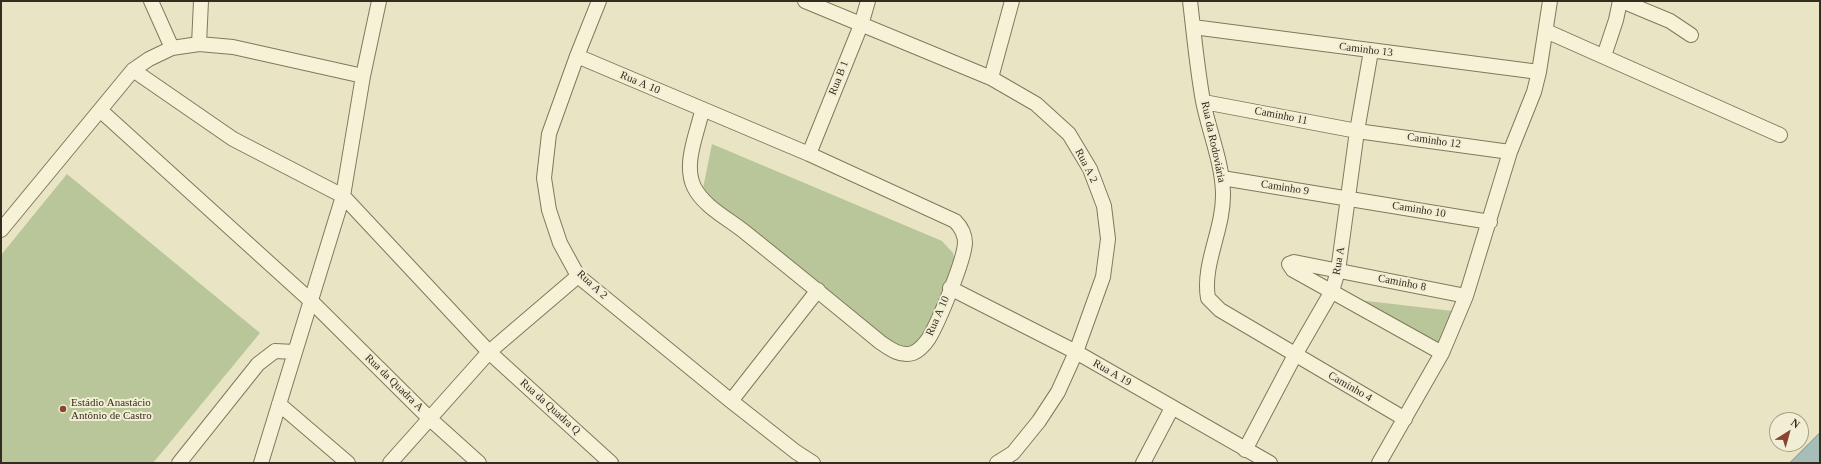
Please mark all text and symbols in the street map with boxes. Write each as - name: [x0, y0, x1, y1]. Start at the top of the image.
- street label: Caminho 13: [1338, 40, 1394, 60]
- street label: Rua B 1: [826, 59, 852, 97]
- street label: Rua A 10: [618, 69, 662, 97]
- street label: Rua da Rodoviária: [1198, 100, 1228, 184]
- street label: Caminho 11: [1253, 104, 1309, 128]
- street label: Caminho 12: [1406, 131, 1462, 151]
- street label: Rua A 2: [1072, 147, 1100, 185]
- street label: Caminho 9: [1260, 178, 1310, 198]
- street label: Caminho 10: [1391, 199, 1447, 221]
- street label: Rua A: [1330, 246, 1348, 276]
- street label: Rua A 2: [574, 268, 610, 302]
- street label: Caminho 8: [1377, 272, 1427, 294]
- street label: Rua A 10: [923, 294, 953, 338]
- street label: Rua da Quadra A: [362, 352, 426, 414]
- street label: Rua A 19: [1090, 357, 1134, 389]
- street label: Caminho 4: [1326, 369, 1374, 405]
- street label: Rua da Quadra Q: [517, 376, 583, 438]
- place label: Estádio Anastácio Antônio de Castro: [71, 396, 152, 422]
- marker: Estádio Anastácio Antônio de Castro: [58, 404, 68, 414]
- north arrow: [1769, 412, 1809, 452]
- text: N: [1789, 416, 1802, 430]

